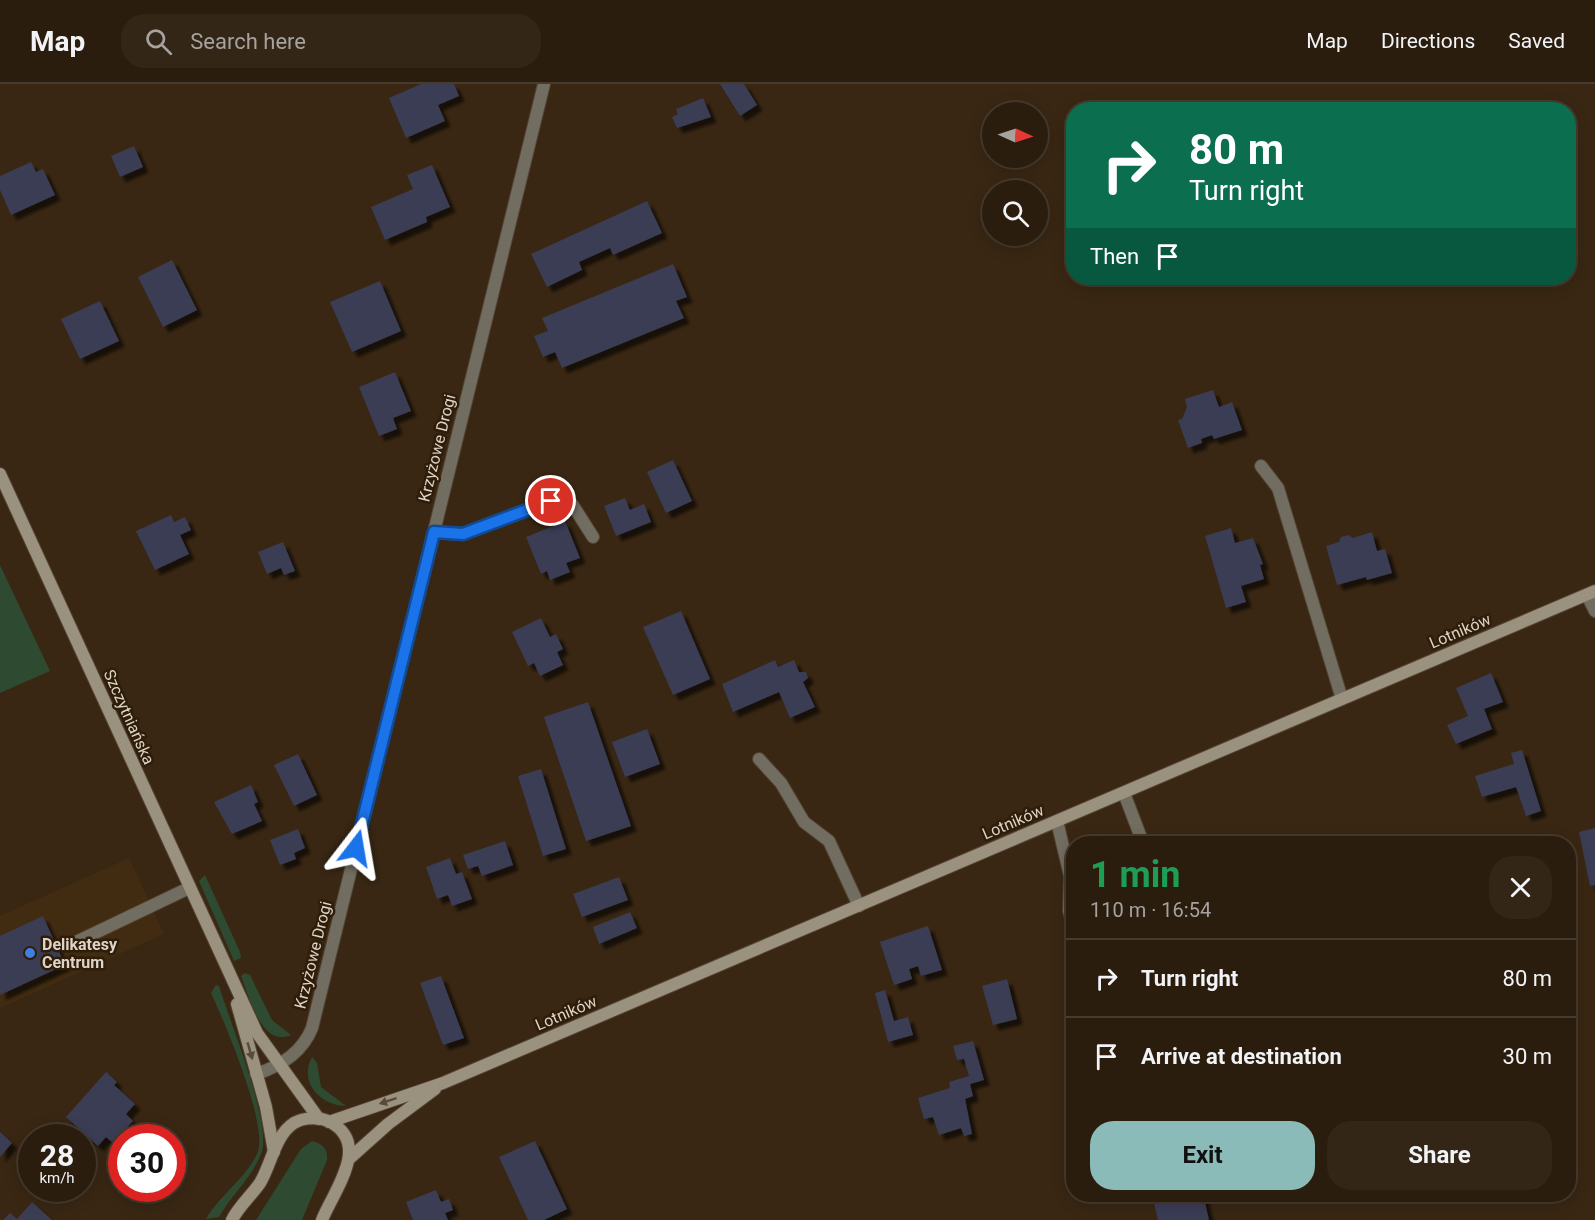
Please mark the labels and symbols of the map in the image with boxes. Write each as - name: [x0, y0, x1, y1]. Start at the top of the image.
- north arrow: [982, 102, 1048, 168]
- street label: Krzyżowe Drogi: [414, 392, 460, 504]
- pin: [525, 475, 576, 526]
- street label: Lotników: [1426, 610, 1494, 652]
- street label: Szczytniańska: [100, 667, 158, 767]
- street label: Lotników: [979, 801, 1047, 843]
- position arrow: [324, 816, 388, 880]
- street label: Krzyżowe Drogi: [290, 899, 336, 1011]
- place label: Delikatesy Centrum: [42, 935, 118, 972]
- marker: Delikatesy Centrum: [23, 946, 37, 960]
- street label: Lotników: [532, 992, 600, 1034]
- one-way arrow: [246, 1042, 255, 1060]
- one-way arrow: [379, 1097, 397, 1106]
- speed limit sign: 30: [108, 1124, 186, 1202]

